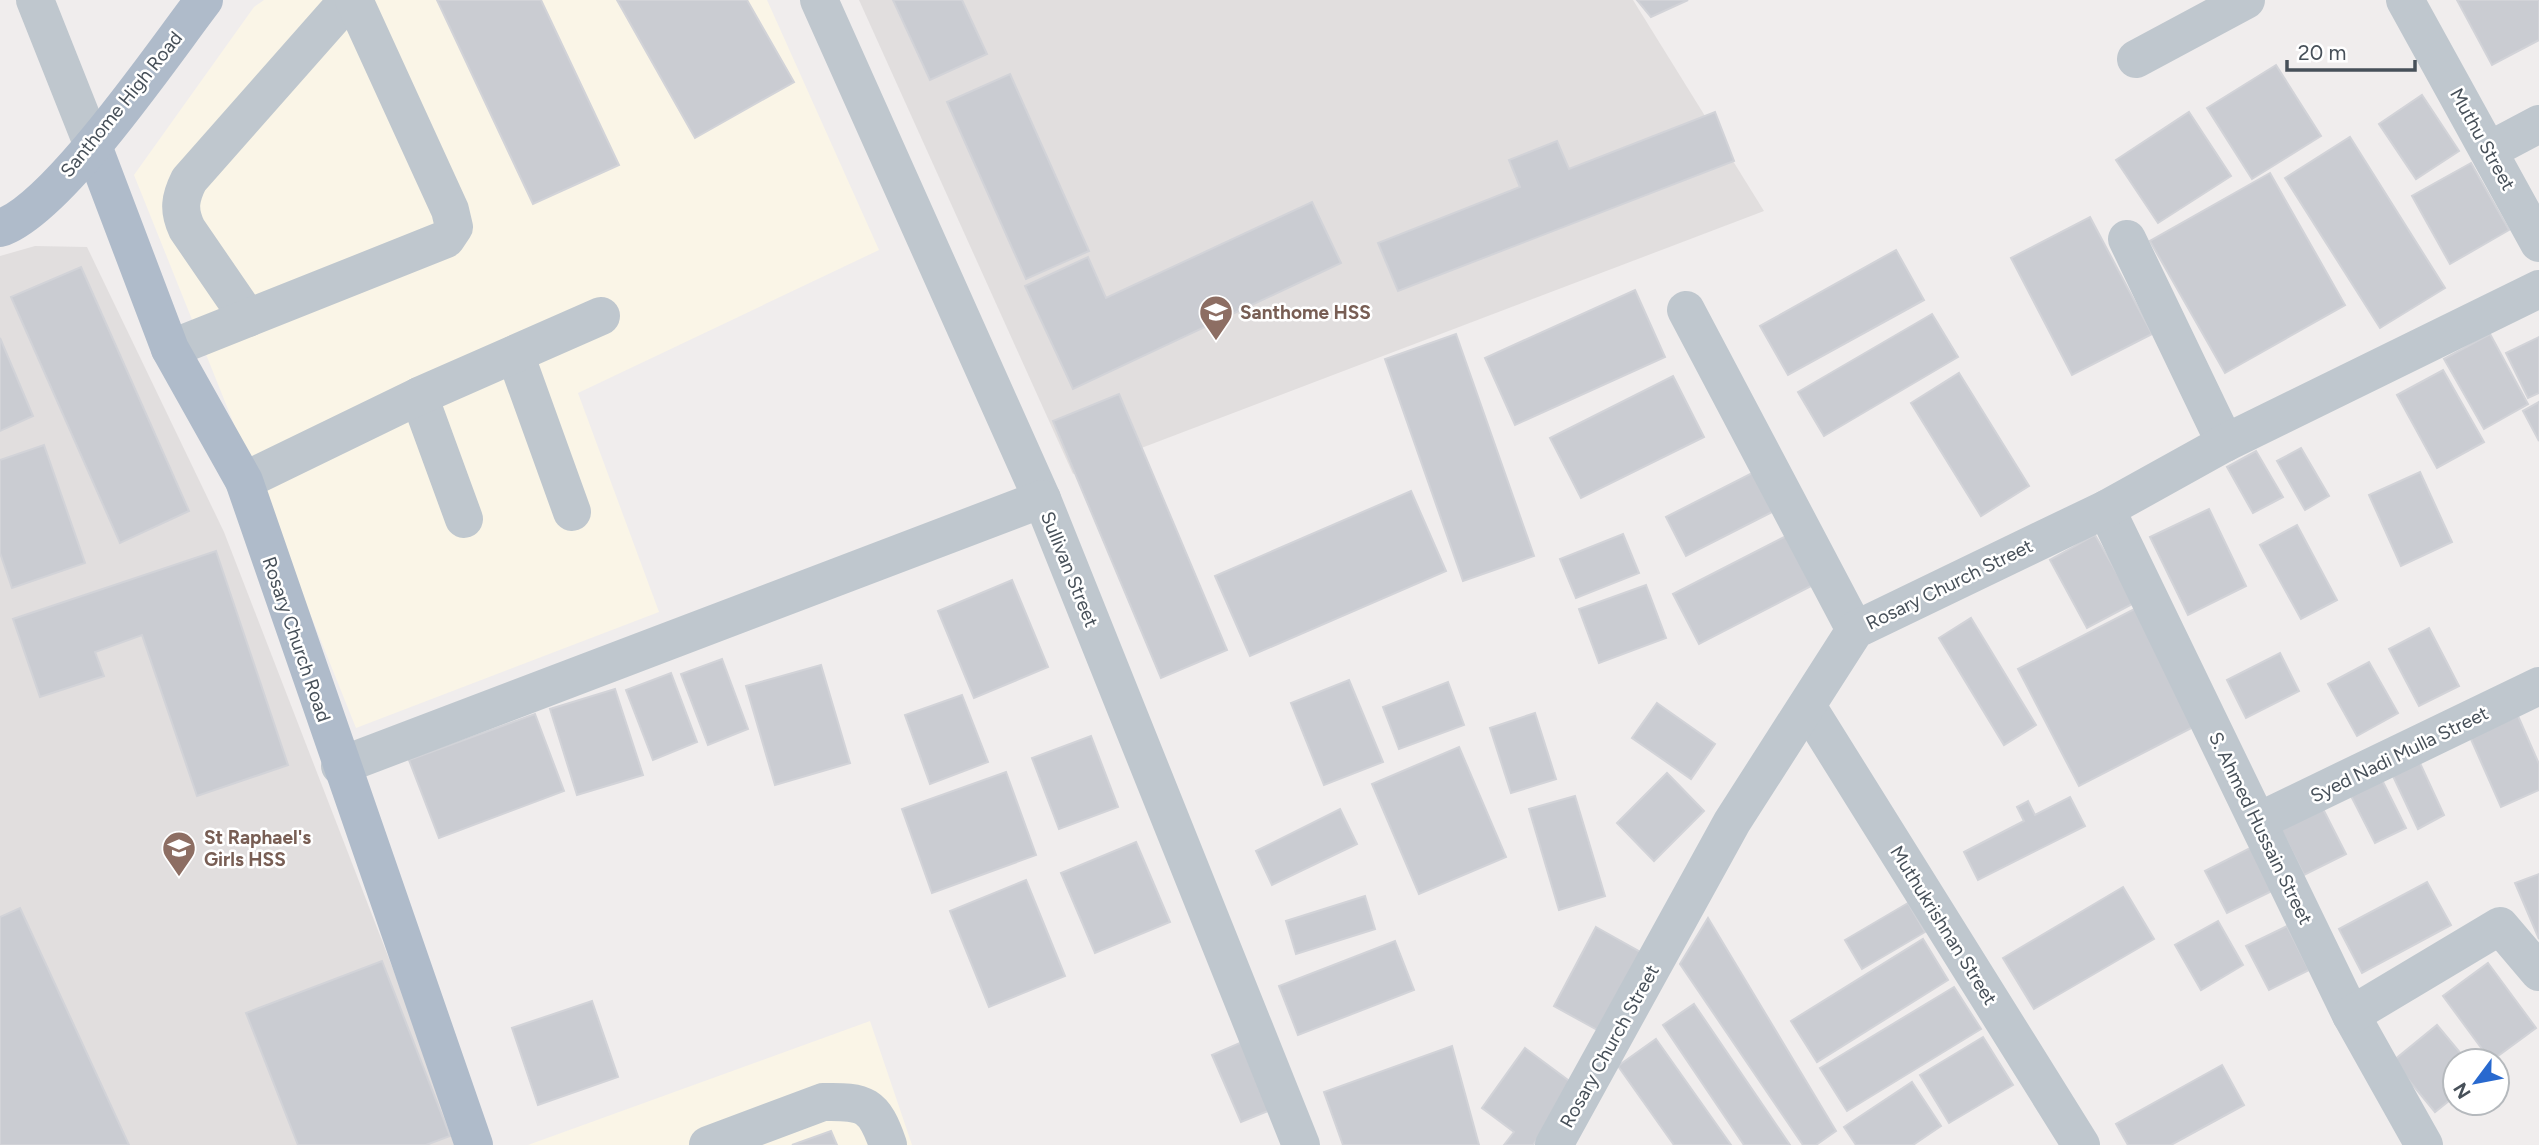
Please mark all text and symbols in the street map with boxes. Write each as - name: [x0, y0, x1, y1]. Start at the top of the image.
- street label: Santhome High Road: [56, 27, 187, 182]
- scale bar: [2287, 28, 2415, 72]
- text: 20 m: [2298, 40, 2346, 65]
- street label: Muthu Street: [2445, 84, 2520, 194]
- school or university icon: Santhome HSS: [1197, 293, 1235, 342]
- place label: Santhome HSS: [1240, 301, 1371, 324]
- street label: Sullivan Street: [1036, 508, 1103, 630]
- street label: Rosary Church Street: [1862, 534, 2036, 635]
- street label: Rosary Church Road: [257, 554, 336, 725]
- street label: Syed Nadi Mulla Street: [2307, 701, 2492, 808]
- street label: S. Ahmed Hussain Street: [2204, 728, 2317, 928]
- place label: St Raphael's Girls HSS: [204, 826, 311, 871]
- school or university icon: St Raphael's Girls HSS: [160, 829, 198, 878]
- street label: Muthukrishnan Street: [1885, 841, 2002, 1009]
- street label: Rosary Church Street: [1555, 961, 1664, 1132]
- north arrow: [2441, 1047, 2511, 1117]
- text: N: [2448, 1078, 2476, 1103]

